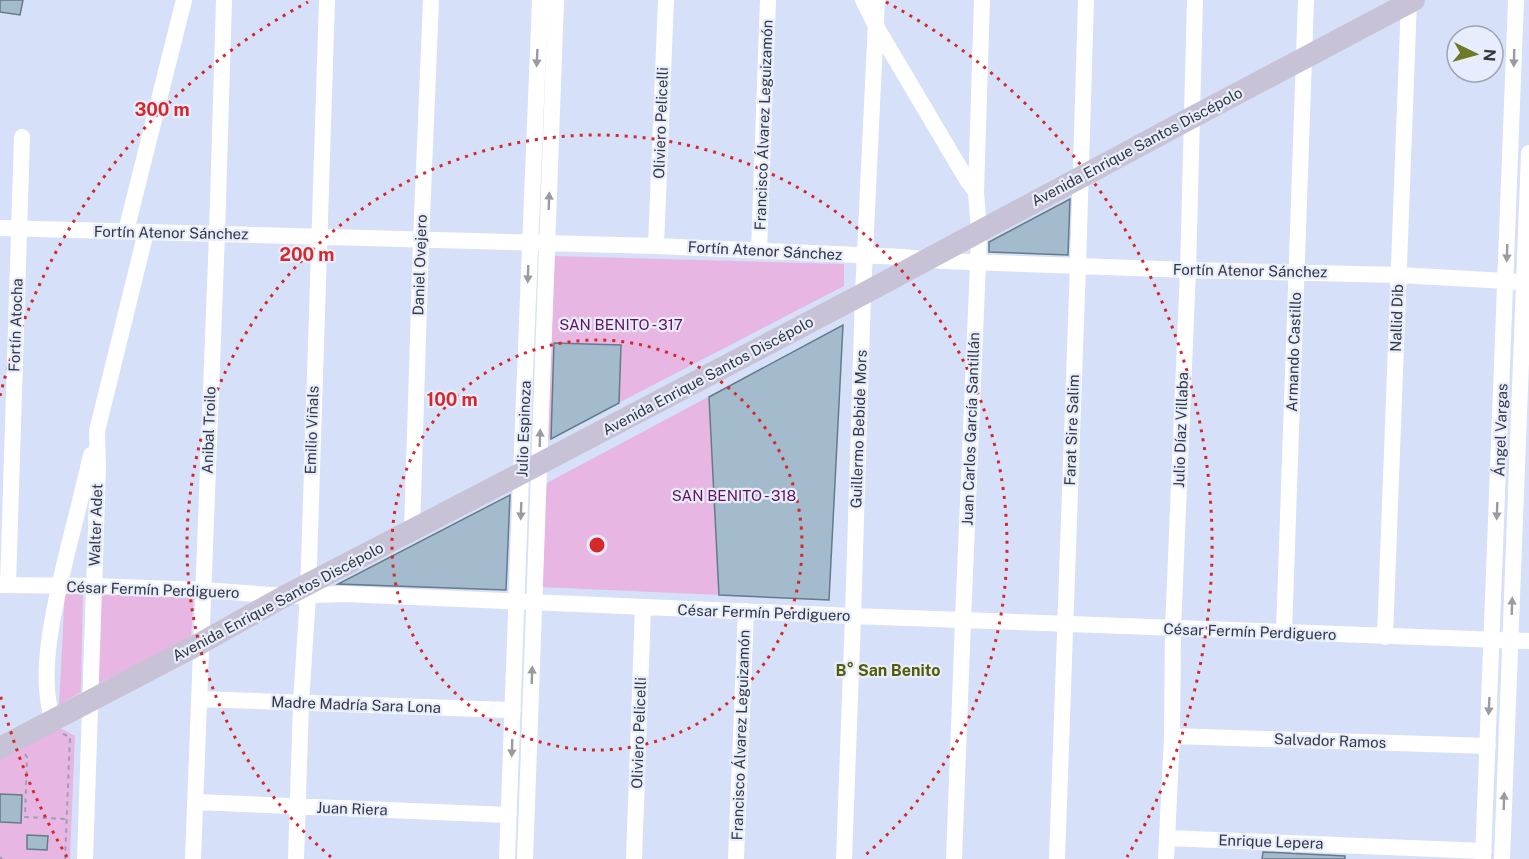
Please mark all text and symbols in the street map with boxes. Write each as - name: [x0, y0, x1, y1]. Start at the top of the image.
- street label: Francisco Álvarez Leguizamón: [751, 19, 776, 231]
- north arrow: [1445, 24, 1505, 84]
- text: N: [1479, 48, 1499, 62]
- one-way arrow: [533, 49, 542, 68]
- one-way arrow: [1509, 49, 1519, 68]
- street label: Oliviero Pelicelli: [650, 67, 671, 179]
- street label: Avenida Enrique Santos Discépolo: [1029, 84, 1245, 210]
- text: 300 m: [134, 99, 190, 120]
- one-way arrow: [544, 191, 553, 210]
- street label: Daniel Ovejero: [409, 214, 430, 316]
- street label: Fortín Atenor Sánchez: [94, 223, 248, 242]
- street label: Fortín Atenor Sánchez: [687, 238, 843, 263]
- text: 200 m: [280, 244, 334, 265]
- one-way arrow: [1503, 244, 1512, 263]
- street label: Fortín Atenor Sánchez: [1173, 261, 1327, 280]
- one-way arrow: [524, 265, 533, 284]
- street label: Fortín Atocha: [5, 278, 26, 372]
- street label: Nallid Dib: [1387, 284, 1406, 352]
- street label: Armando Castillo: [1283, 292, 1304, 412]
- street label: Avenida Enrique Santos Discépolo: [600, 313, 816, 439]
- park label: SAN BENITO - 317: [559, 316, 683, 333]
- street label: Juan Carlos García Santillán: [959, 332, 982, 526]
- street label: Guillermo Bebide Mors: [847, 349, 870, 509]
- street label: Julio Díaz Villaba: [1170, 372, 1191, 488]
- street label: Farat Sire Salim: [1061, 374, 1082, 486]
- street label: Julio Espinoza: [513, 380, 534, 478]
- street label: Ángel Vargas: [1490, 383, 1511, 477]
- street label: Emilio Viñals: [301, 385, 322, 475]
- street label: Anibal Troilo: [198, 386, 219, 474]
- text: 100 m: [426, 389, 478, 410]
- one-way arrow: [535, 428, 544, 447]
- street label: Walter Adet: [86, 483, 105, 567]
- park label: SAN BENITO - 318: [672, 487, 796, 504]
- one-way arrow: [516, 502, 525, 521]
- one-way arrow: [1493, 502, 1502, 521]
- centre of rings: [587, 535, 607, 555]
- street label: Avenida Enrique Santos Discépolo: [170, 539, 386, 665]
- street label: César Fermín Perdiguero: [66, 578, 240, 601]
- one-way arrow: [1507, 596, 1516, 615]
- street label: César Fermín Perdiguero: [677, 601, 851, 624]
- street label: César Fermín Perdiguero: [1163, 620, 1337, 643]
- street label: Francisco Álvarez Leguizamón: [728, 629, 753, 841]
- district label: B° San Benito: [836, 661, 940, 680]
- one-way arrow: [528, 665, 537, 684]
- street label: Oliviero Pelicelli: [628, 677, 649, 789]
- street label: Madre Madría Sara Lona: [271, 693, 441, 716]
- one-way arrow: [1485, 697, 1494, 716]
- street label: Salvador Ramos: [1274, 730, 1387, 751]
- one-way arrow: [507, 738, 516, 757]
- one-way arrow: [1500, 791, 1509, 810]
- street label: Juan Riera: [316, 799, 388, 818]
- street label: Enrique Lepera: [1218, 831, 1324, 852]

